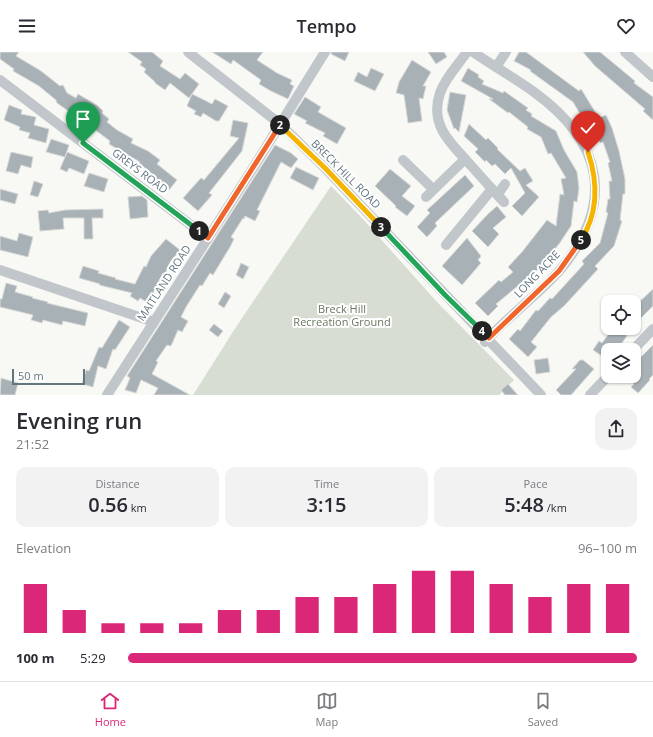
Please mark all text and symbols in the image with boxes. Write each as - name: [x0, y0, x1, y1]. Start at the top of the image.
- text: Tempo: [297, 14, 356, 38]
- icon: menu: [16, 15, 38, 37]
- icon: heart: [615, 15, 637, 37]
- pin: [66, 102, 100, 143]
- icon: arrive: [72, 108, 94, 130]
- pin: [571, 111, 605, 152]
- pin: 2: [270, 115, 290, 135]
- text: 2: [277, 117, 283, 132]
- icon: check: [577, 117, 599, 139]
- street label: BRECK HILL ROAD: [308, 136, 384, 212]
- street label: GREYS ROAD: [109, 145, 171, 197]
- pin: 3: [371, 217, 391, 237]
- text: 3: [378, 219, 384, 234]
- pin: 1: [189, 221, 209, 241]
- text: 1: [196, 223, 202, 238]
- pin: 5: [571, 230, 591, 250]
- text: 5: [578, 232, 584, 247]
- street label: MAITLAND ROAD: [133, 242, 194, 324]
- street label: LONG ACRE: [510, 247, 563, 301]
- map controls: [601, 295, 641, 383]
- button: locate: [601, 295, 641, 335]
- park label: Breck Hill Recreation Ground: [293, 301, 391, 329]
- pin: 4: [472, 321, 492, 341]
- text: 4: [479, 323, 485, 338]
- button: layers: [601, 343, 641, 383]
- scale bar: [12, 367, 85, 386]
- text: 50 m: [18, 368, 44, 383]
- text: Evening run: [16, 405, 142, 435]
- button: share: [595, 408, 637, 450]
- text: 21:52: [16, 435, 49, 453]
- text: Distance: [95, 476, 140, 491]
- text: Time: [314, 476, 339, 491]
- text: Pace: [523, 476, 548, 491]
- text: 0.56: [88, 491, 128, 518]
- text: 3:15: [307, 491, 346, 518]
- text: 5:48: [504, 491, 544, 518]
- text: km: [128, 500, 147, 515]
- text: /km: [544, 500, 567, 515]
- text: Elevation: [16, 539, 71, 557]
- text: 96–100 m: [578, 539, 637, 557]
- text: 100 m: [16, 649, 54, 667]
- text: 5:29: [80, 649, 106, 667]
- tab: Home: [95, 690, 126, 729]
- tab: Map: [315, 690, 338, 729]
- tab: Saved: [528, 690, 558, 729]

